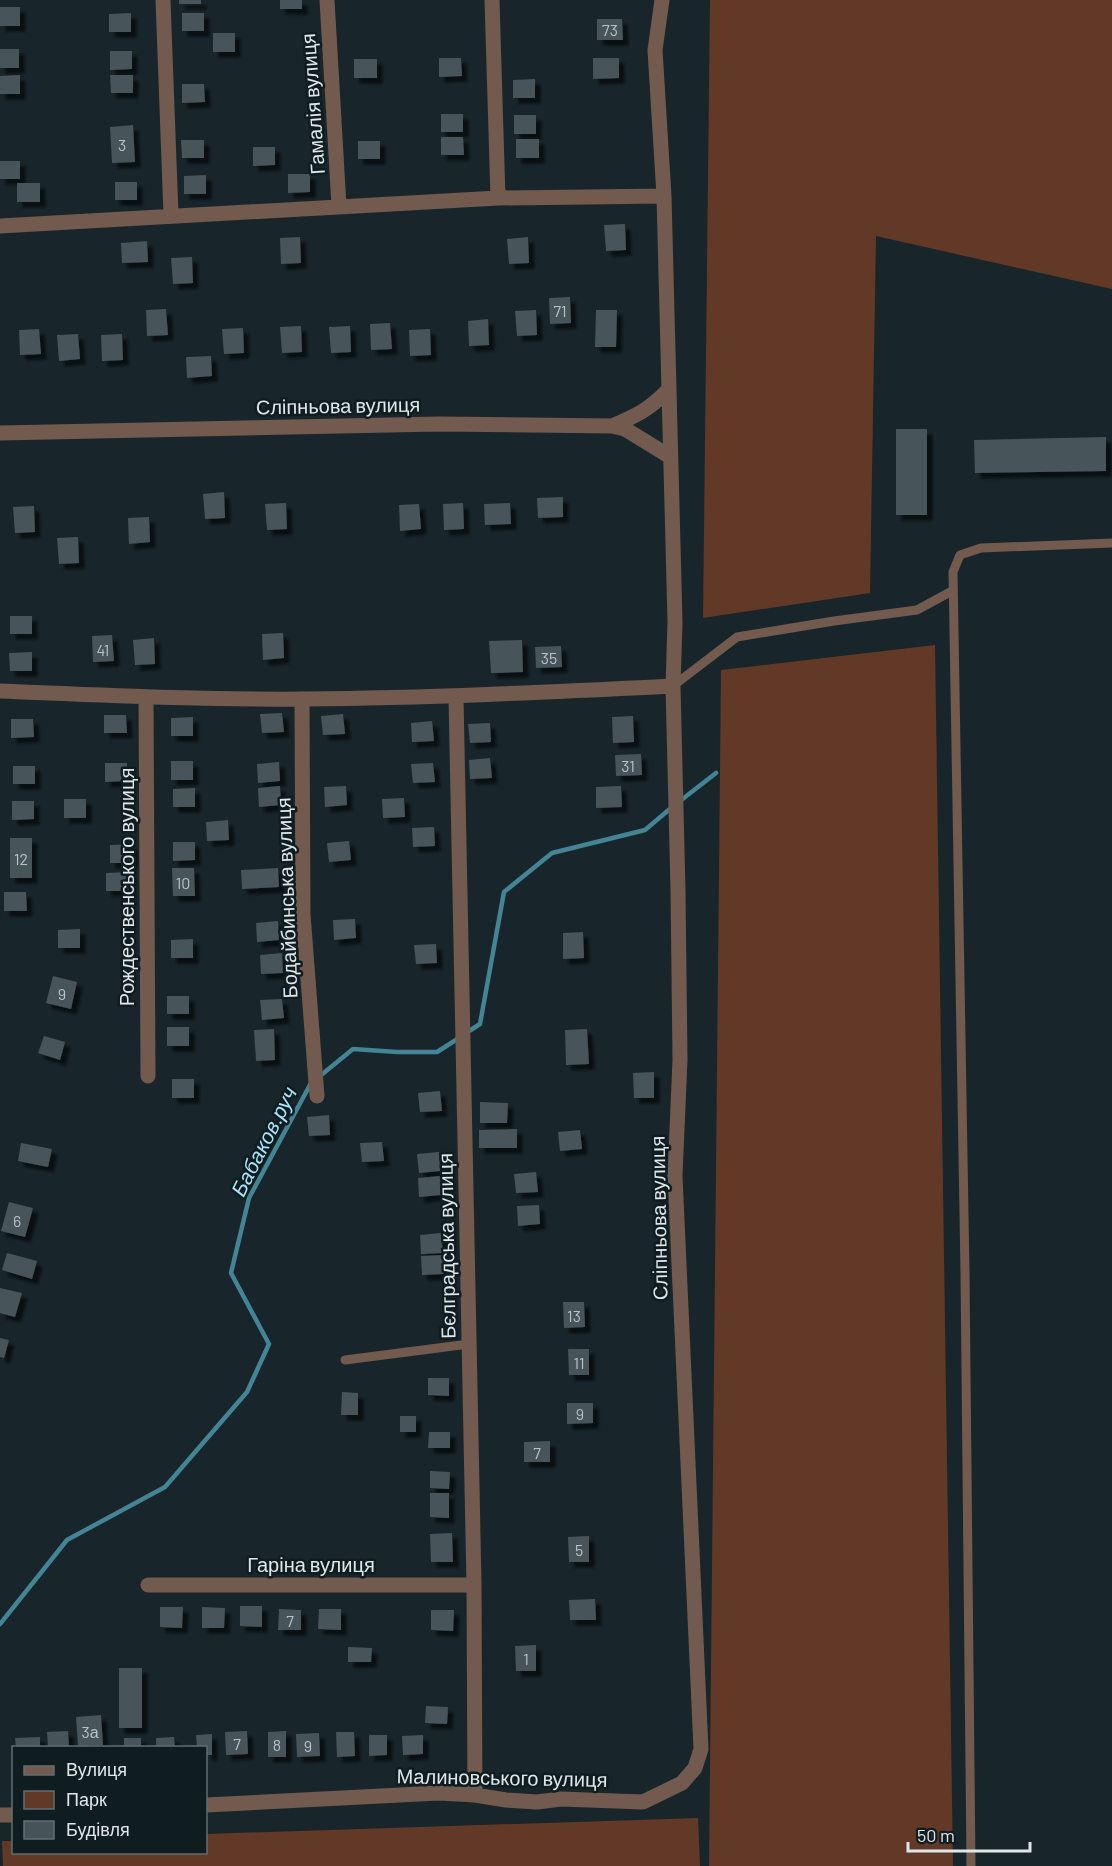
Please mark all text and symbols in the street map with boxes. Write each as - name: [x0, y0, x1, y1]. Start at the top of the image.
- house number: 73: [602, 20, 618, 39]
- street label: Гамалія вулиця: [295, 33, 329, 175]
- house number: 3: [118, 135, 126, 154]
- house number: 71: [553, 301, 567, 320]
- street label: Сліпньова вулиця: [256, 392, 420, 418]
- house number: 41: [97, 640, 109, 659]
- house number: 35: [541, 648, 557, 667]
- house number: 31: [621, 756, 635, 775]
- street label: Рождественського вулиця: [114, 768, 138, 1006]
- street label: Бодайбинська вулиця: [270, 797, 302, 999]
- house number: 12: [14, 849, 28, 868]
- house number: 10: [176, 873, 190, 892]
- house number: 9: [58, 984, 66, 1003]
- water label: Бабаков.руч: [225, 1082, 301, 1200]
- street label: Сліпньова вулиця: [645, 1136, 671, 1300]
- street label: Бєлградська вулиця: [432, 1153, 460, 1339]
- house number: 6: [13, 1211, 21, 1230]
- house number: 13: [567, 1306, 581, 1325]
- house number: 11: [573, 1353, 585, 1372]
- house number: 9: [576, 1404, 584, 1423]
- house number: 7: [533, 1443, 541, 1462]
- house number: 5: [575, 1540, 583, 1559]
- street label: Гаріна вулиця: [247, 1552, 375, 1576]
- house number: 7: [286, 1611, 294, 1630]
- house number: 1: [523, 1649, 529, 1668]
- house number: 3а: [81, 1722, 99, 1741]
- house number: 7: [233, 1734, 241, 1753]
- house number: 8: [273, 1735, 281, 1754]
- house number: 9: [304, 1736, 312, 1755]
- legend: [12, 1746, 207, 1854]
- text: Вулиця: [66, 1758, 127, 1780]
- street label: Малиновського вулиця: [396, 1763, 608, 1791]
- text: Парк: [66, 1788, 107, 1810]
- scale bar: [908, 1815, 1030, 1853]
- text: Будівля: [66, 1818, 130, 1840]
- text: 50 m: [917, 1824, 955, 1846]

